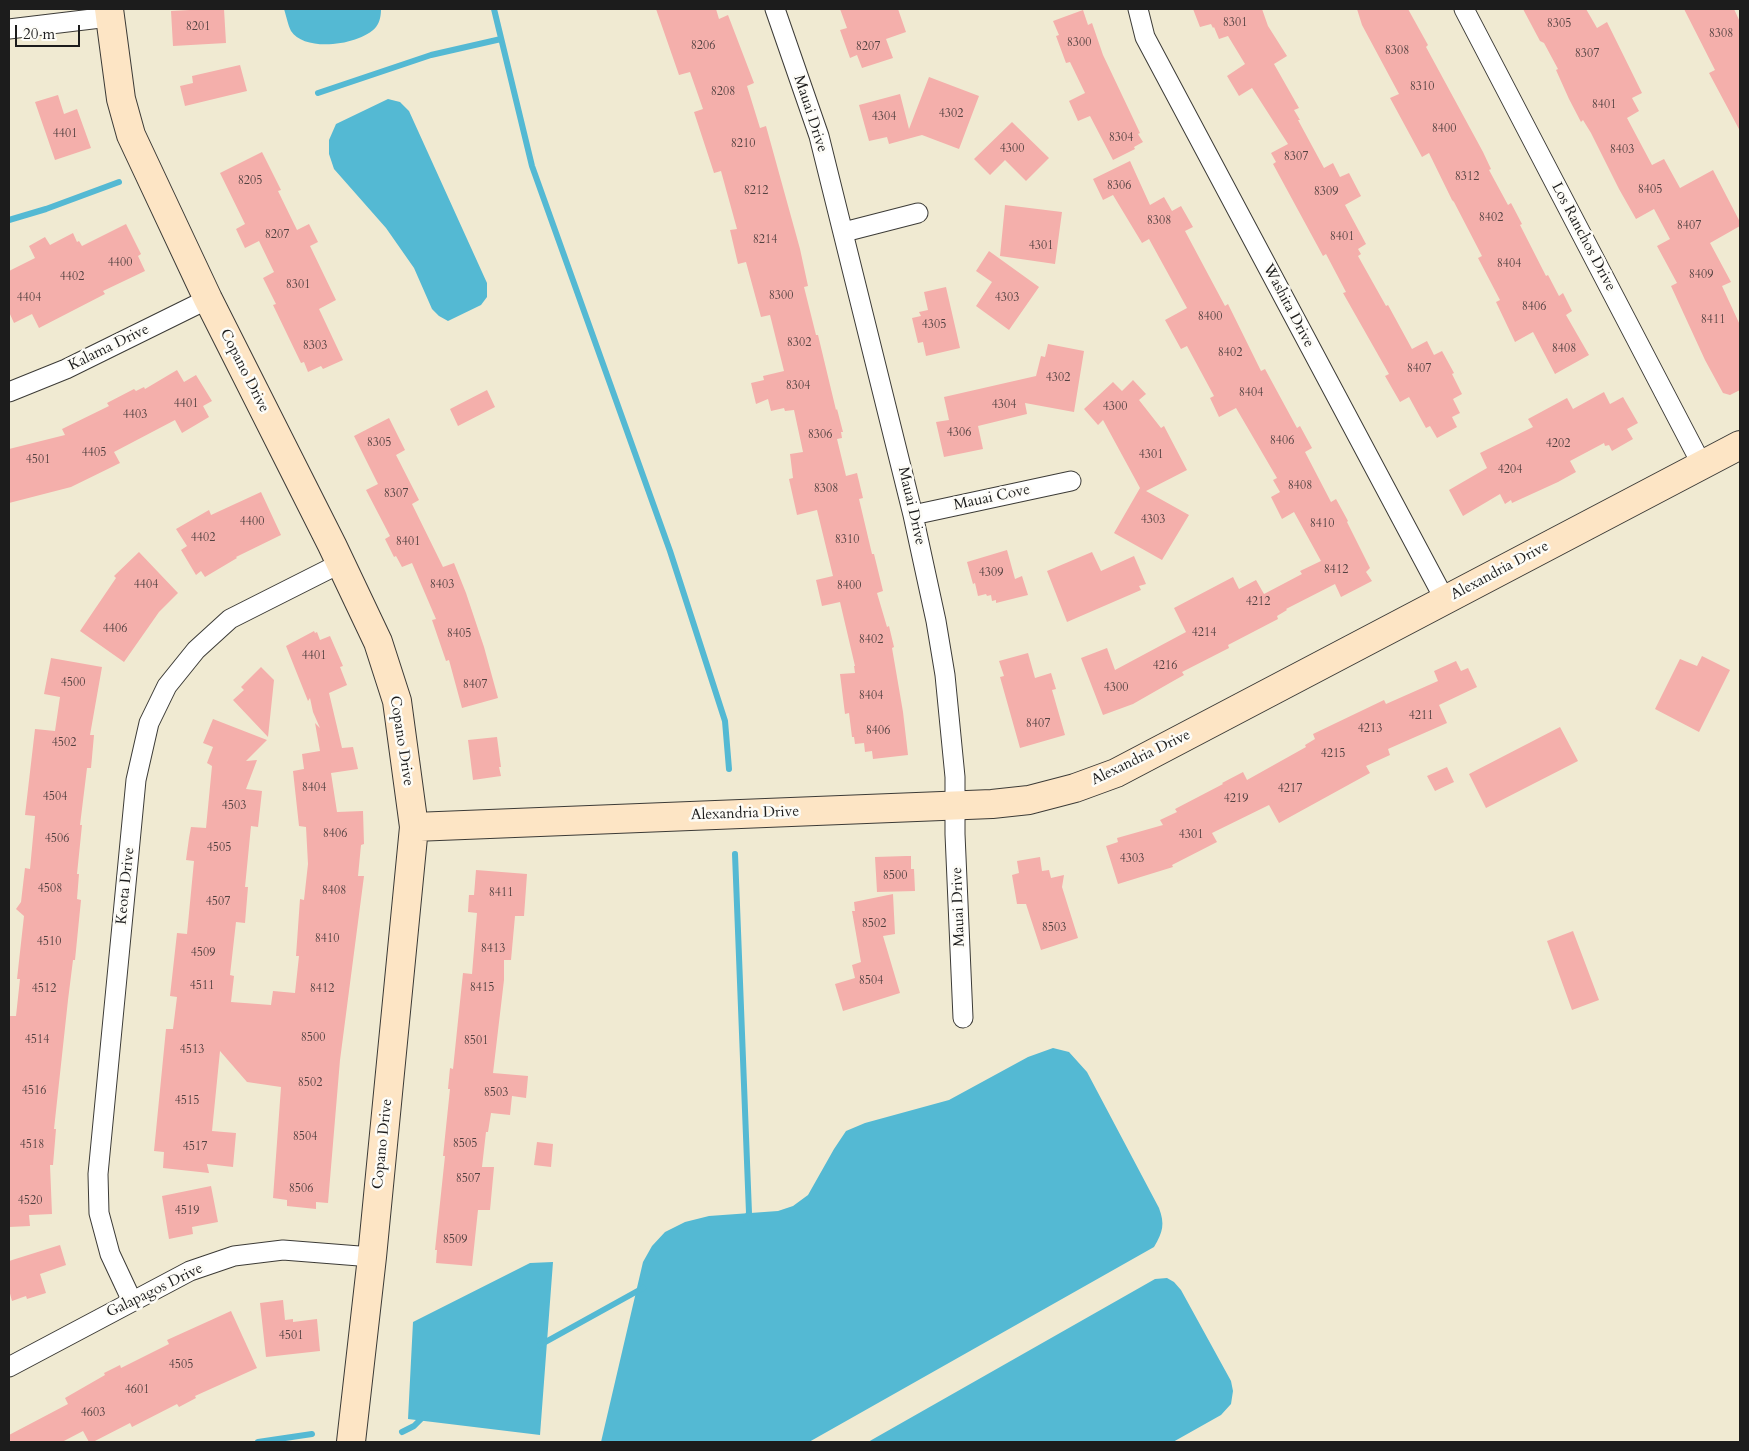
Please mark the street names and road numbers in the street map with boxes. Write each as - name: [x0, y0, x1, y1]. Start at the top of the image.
- street label: Mauai Drive: [789, 73, 831, 155]
- street label: Los Ranchos Drive: [1547, 180, 1619, 294]
- street label: Washita Drive: [1258, 261, 1318, 351]
- street label: Kalama Drive: [66, 321, 152, 375]
- street label: Copano Drive: [215, 326, 273, 416]
- street label: Mauai Drive: [893, 465, 929, 547]
- street label: Mauai Cove: [952, 481, 1032, 515]
- street label: Alexandria Drive: [1448, 538, 1552, 604]
- street label: Copano Drive: [385, 695, 417, 787]
- street label: Alexandria Drive: [1088, 726, 1194, 790]
- street label: Alexandria Drive: [691, 803, 799, 825]
- street label: Keota Drive: [113, 846, 139, 926]
- street label: Mauai Drive: [949, 867, 969, 947]
- street label: Copano Drive: [369, 1098, 397, 1190]
- street label: Galapagos Drive: [104, 1260, 206, 1322]

